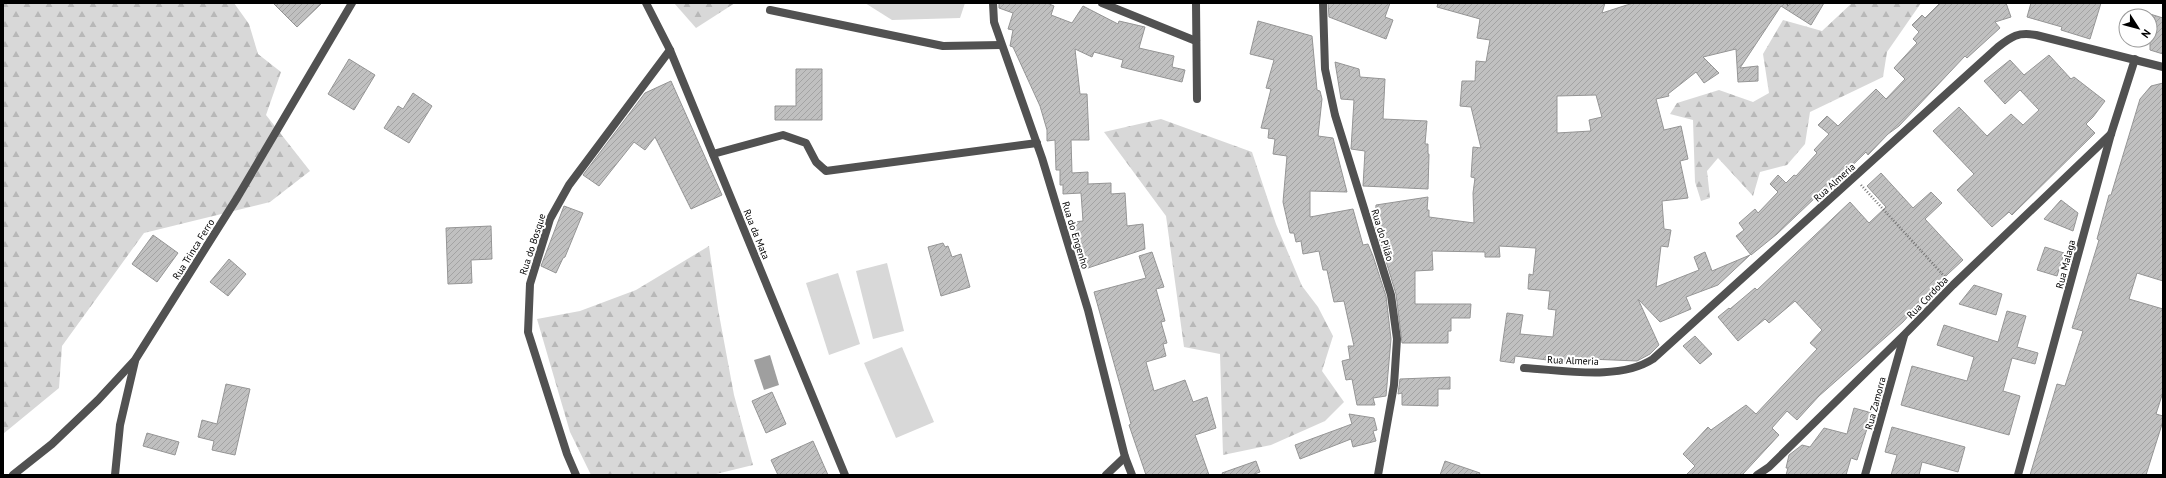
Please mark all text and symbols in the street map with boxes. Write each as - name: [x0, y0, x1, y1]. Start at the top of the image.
- north arrow: [2118, 8, 2158, 48]
- text: N: [2138, 27, 2154, 41]
- street label: Rua Almeria: [1811, 160, 1858, 204]
- street label: Rua do Engenho: [1059, 200, 1092, 270]
- street label: Rua da Mata: [741, 207, 773, 261]
- street label: Rua do Pilão: [1368, 208, 1397, 263]
- street label: Rua do Bosque: [516, 212, 548, 276]
- street label: Rua Trinca Ferro: [170, 216, 217, 282]
- street label: Rua Malaga: [2053, 238, 2078, 290]
- street label: Rua Cordoba: [1904, 273, 1951, 321]
- street label: Rua Almeria: [1547, 353, 1599, 368]
- street label: Rua Zamorra: [1862, 375, 1889, 431]

